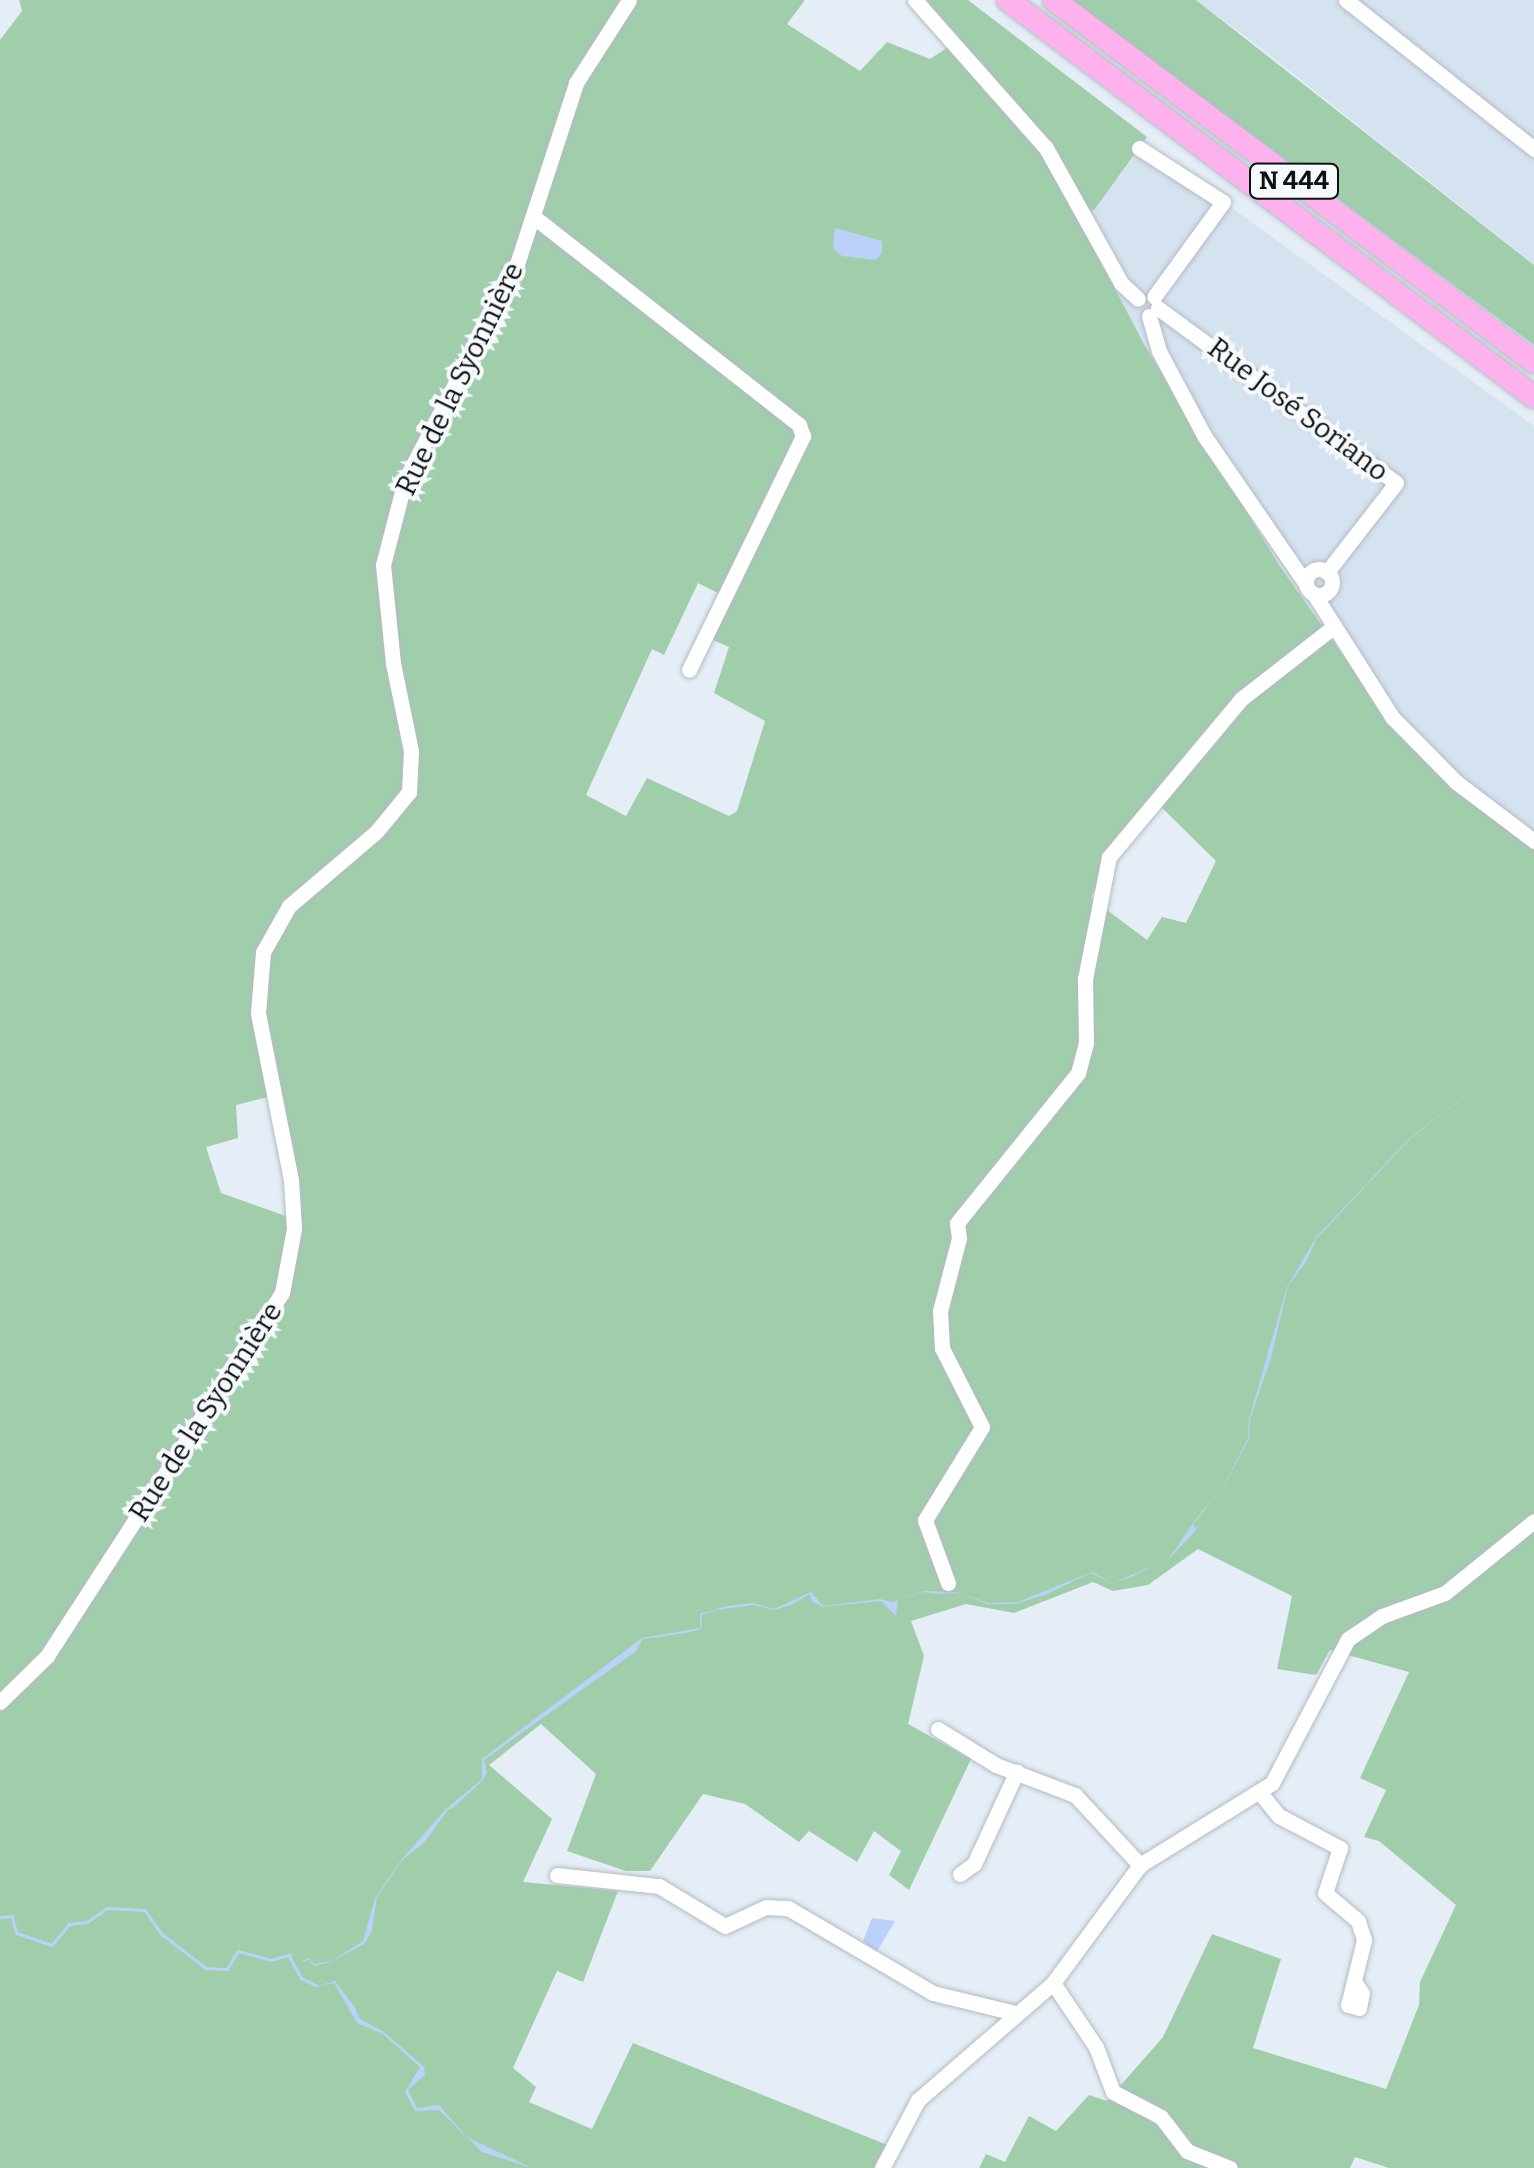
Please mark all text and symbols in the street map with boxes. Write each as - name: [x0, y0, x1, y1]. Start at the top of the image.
- road number: N 444: [1249, 161, 1339, 201]
- street label: Rue de la Syonnière: [389, 257, 531, 501]
- street label: Rue José Soriano: [1201, 331, 1395, 489]
- street label: Rue de la Syonnière: [123, 1296, 289, 1528]

